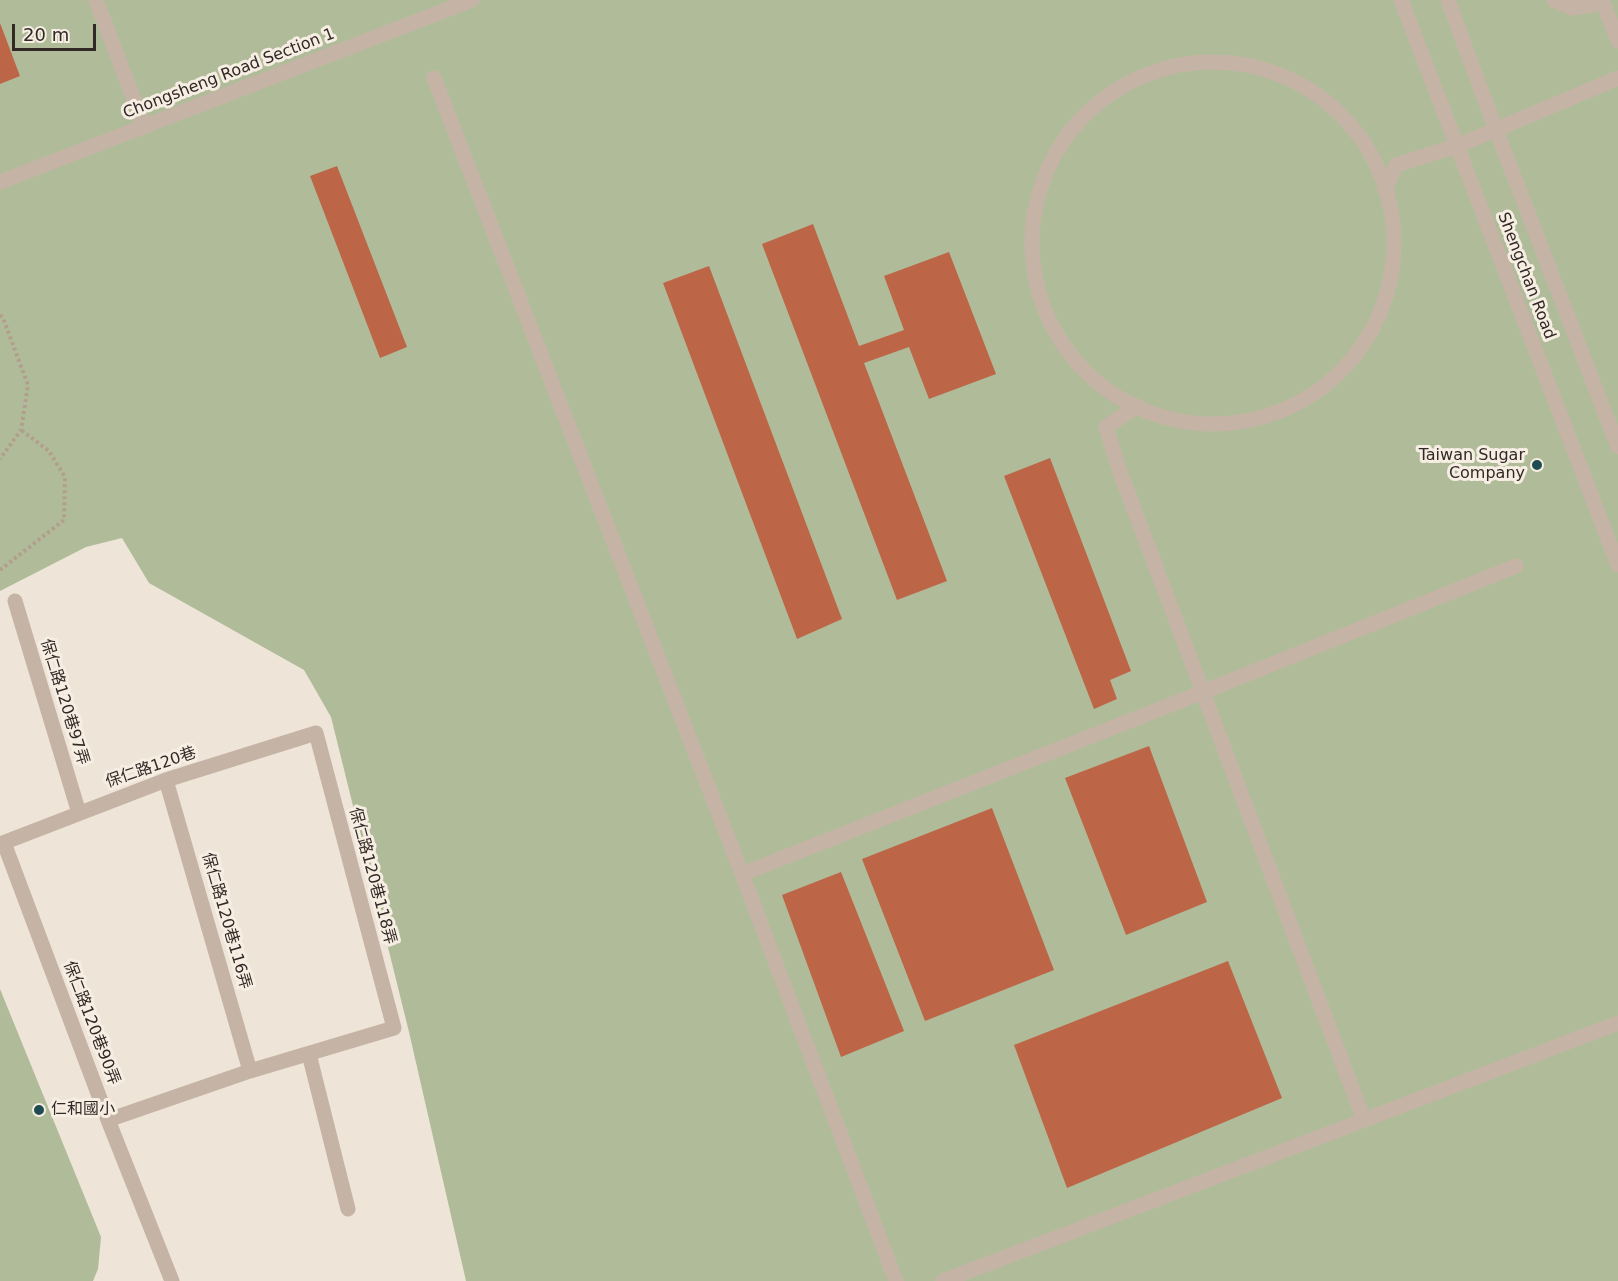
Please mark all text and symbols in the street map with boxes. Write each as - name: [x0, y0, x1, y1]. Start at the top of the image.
- scale bar: [15, 12, 99, 50]
- text: 20 m: [23, 24, 69, 45]
- street label: Chongsheng Road Section 1: [121, 25, 337, 123]
- street label: Shengchan Road: [1493, 210, 1559, 342]
- place label: Taiwan Sugar Company: [1419, 446, 1525, 484]
- marker: Taiwan Sugar Company: [1530, 458, 1544, 472]
- street label: 保仁路120巷97弄: [36, 637, 92, 767]
- street label: 保仁路120巷: [103, 744, 199, 792]
- street label: 保仁路120巷118弄: [344, 805, 400, 947]
- street label: 保仁路120巷116弄: [197, 851, 255, 991]
- street label: 保仁路120巷90弄: [59, 958, 123, 1088]
- place label: 仁和國小: [51, 1100, 115, 1120]
- marker: 仁和國小: [32, 1103, 46, 1117]

